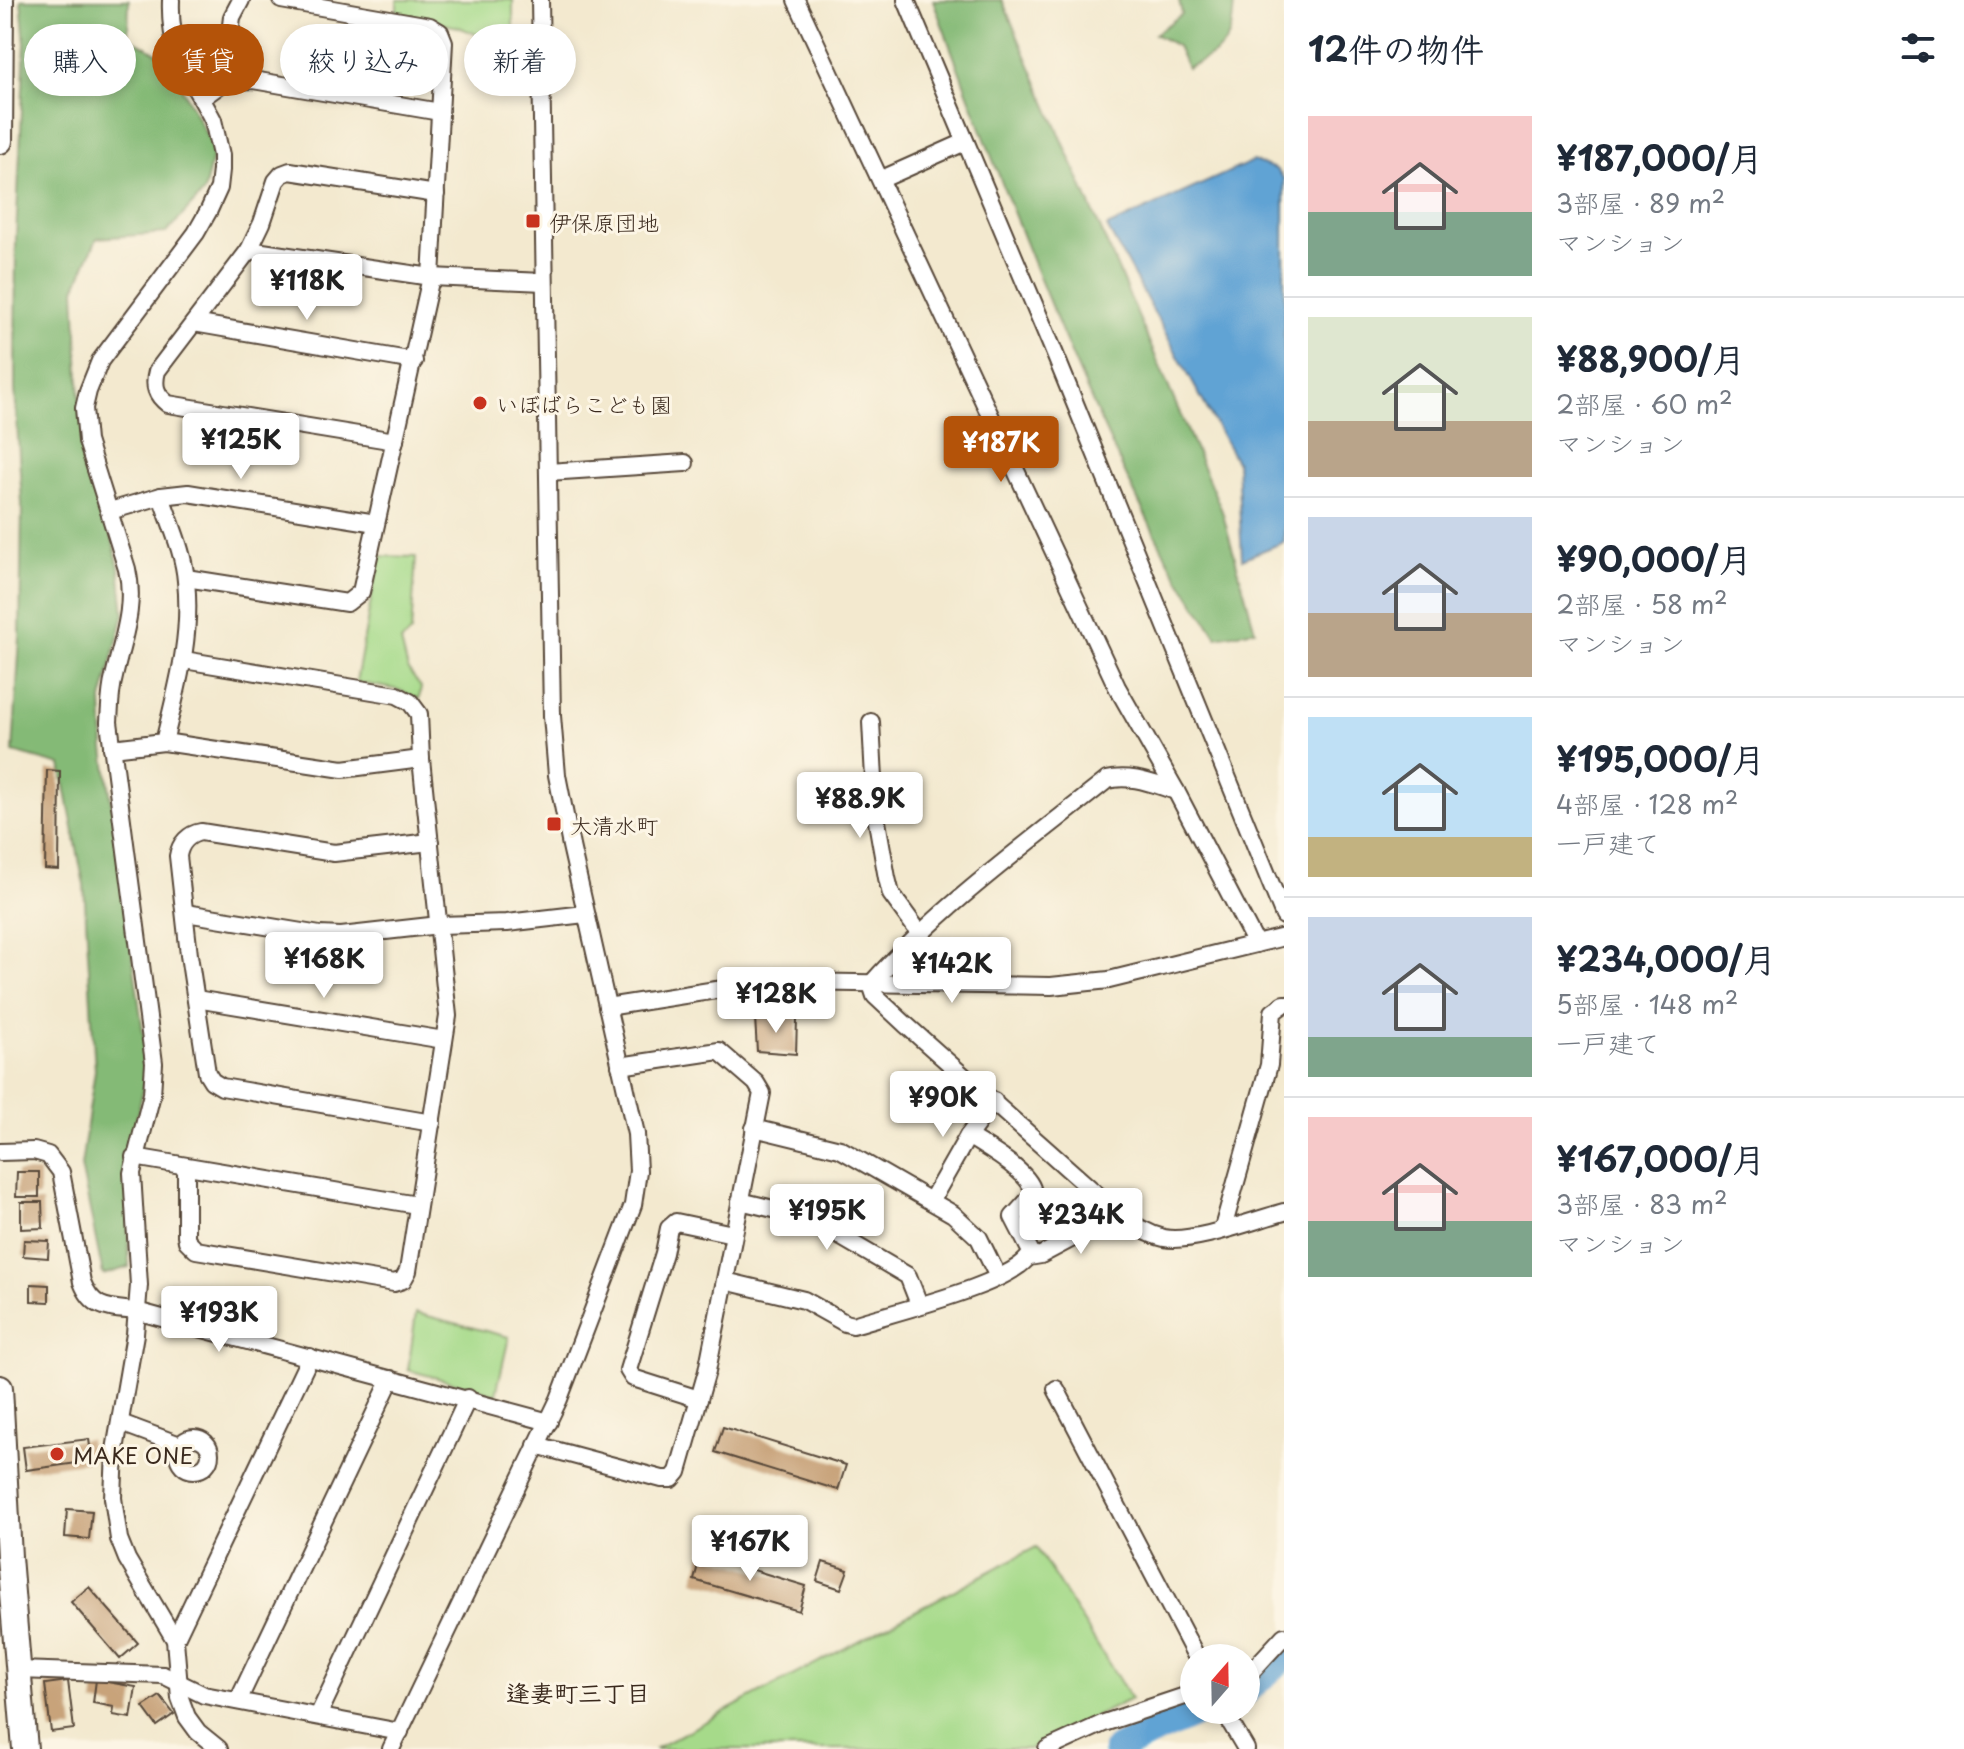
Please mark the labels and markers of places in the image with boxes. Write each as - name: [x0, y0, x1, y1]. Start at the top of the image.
- place label: 伊保原団地: [549, 205, 659, 238]
- marker: 伊保原団地: [524, 212, 542, 230]
- pin: ¥118K: [251, 254, 363, 322]
- place label: いぼばらこども園: [496, 387, 672, 420]
- marker: いぼばらこども園: [471, 394, 489, 412]
- pin: ¥125K: [185, 413, 297, 481]
- pin: ¥187K: [945, 416, 1057, 484]
- pin: ¥88.9K: [795, 772, 925, 840]
- place label: 大清水町: [570, 808, 658, 841]
- marker: 大清水町: [545, 815, 563, 833]
- pin: ¥168K: [268, 932, 380, 1000]
- pin: ¥142K: [896, 937, 1008, 1005]
- pin: ¥128K: [720, 967, 832, 1035]
- pin: ¥90K: [896, 1071, 990, 1139]
- pin: ¥195K: [771, 1184, 883, 1252]
- pin: ¥234K: [1025, 1188, 1137, 1256]
- pin: ¥193K: [163, 1286, 275, 1354]
- place label: MAKE ONE: [73, 1438, 193, 1471]
- marker: MAKE ONE: [48, 1445, 66, 1463]
- pin: ¥167K: [694, 1515, 806, 1583]

